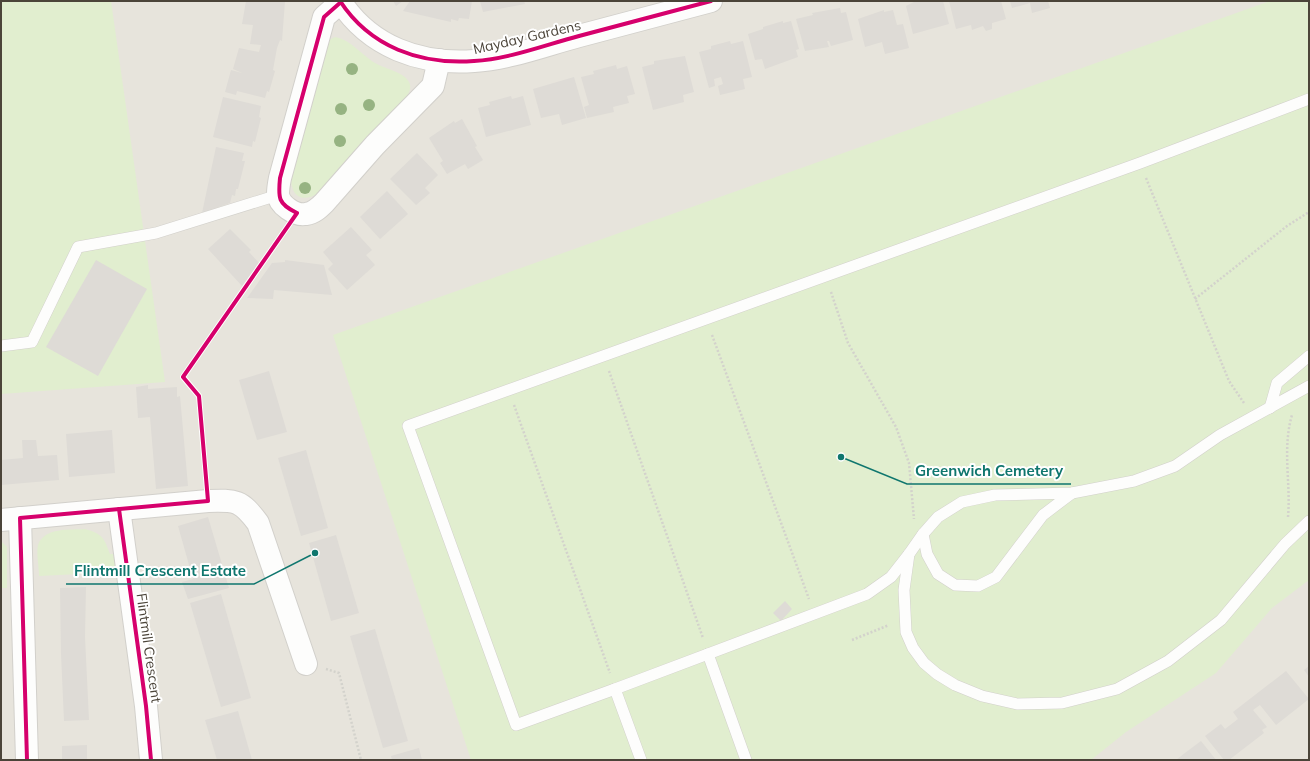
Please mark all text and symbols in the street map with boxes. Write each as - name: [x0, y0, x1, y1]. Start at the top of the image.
- street label: Mayday Gardens: [471, 16, 583, 58]
- callout: Greenwich Cemetery: [907, 457, 1071, 484]
- text: Greenwich Cemetery: [915, 461, 1064, 480]
- callout: Flintmill Crescent Estate: [66, 557, 254, 584]
- text: Flintmill Crescent Estate: [74, 561, 246, 580]
- street label: Flintmill Crescent: [132, 592, 166, 704]

